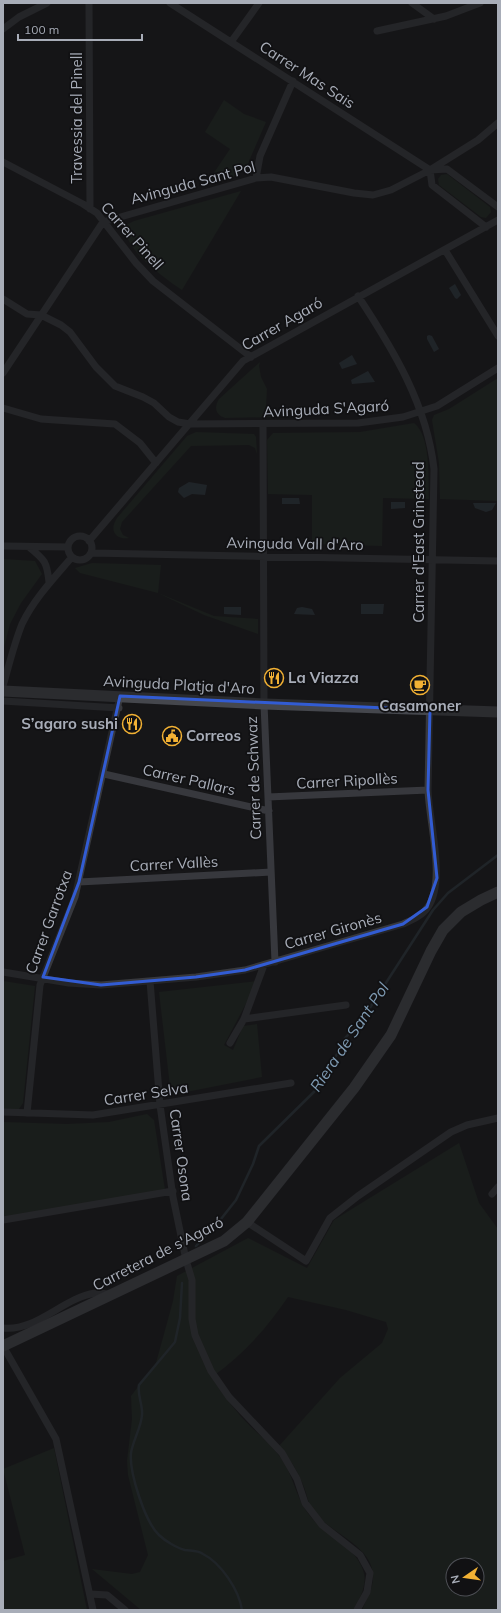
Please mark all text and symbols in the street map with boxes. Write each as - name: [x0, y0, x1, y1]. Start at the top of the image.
- scale bar: [18, 16, 142, 42]
- text: 100 m: [24, 22, 59, 37]
- street label: Carrer Mas Sais: [256, 37, 359, 112]
- street label: Travessia del Pinell: [67, 52, 86, 184]
- street label: Avinguda Sant Pol: [128, 157, 257, 208]
- street label: Carrer Pinell: [97, 198, 168, 274]
- street label: Carrer Agaró: [238, 293, 326, 354]
- street label: Avinguda S'Agaró: [262, 396, 389, 421]
- street label: Carrer d'East Grinstead: [409, 461, 428, 623]
- street label: Avinguda Vall d'Aro: [226, 533, 364, 554]
- restaurant icon: La Viazza: [263, 667, 285, 689]
- place label: La Viazza: [288, 668, 359, 687]
- street label: Avinguda Platja d'Aro: [103, 671, 255, 698]
- cafe icon: Casamoner: [409, 674, 431, 696]
- place label: Casamoner: [379, 696, 461, 715]
- restaurant icon: S’agaro sushi: [121, 713, 143, 735]
- place label: S’agaro sushi: [21, 714, 118, 733]
- street label: Carrer de Schwaz: [242, 716, 265, 840]
- public building icon: Correos: [161, 725, 183, 747]
- place label: Correos: [186, 726, 241, 745]
- street label: Carrer Pallars: [141, 760, 237, 799]
- street label: Carrer Ripollès: [296, 768, 398, 793]
- street label: Carrer Vallès: [129, 852, 219, 875]
- street label: Carrer Garrotxa: [21, 867, 76, 976]
- street label: Carrer Gironès: [282, 908, 384, 953]
- water label: Riera de Sant Pol: [305, 978, 393, 1095]
- street label: Carrer Selva: [102, 1077, 189, 1110]
- street label: Carrer Osona: [166, 1108, 197, 1202]
- street label: Carretera de s'Agaró: [89, 1212, 226, 1295]
- north arrow: [445, 1557, 485, 1597]
- text: N: [448, 1574, 463, 1585]

